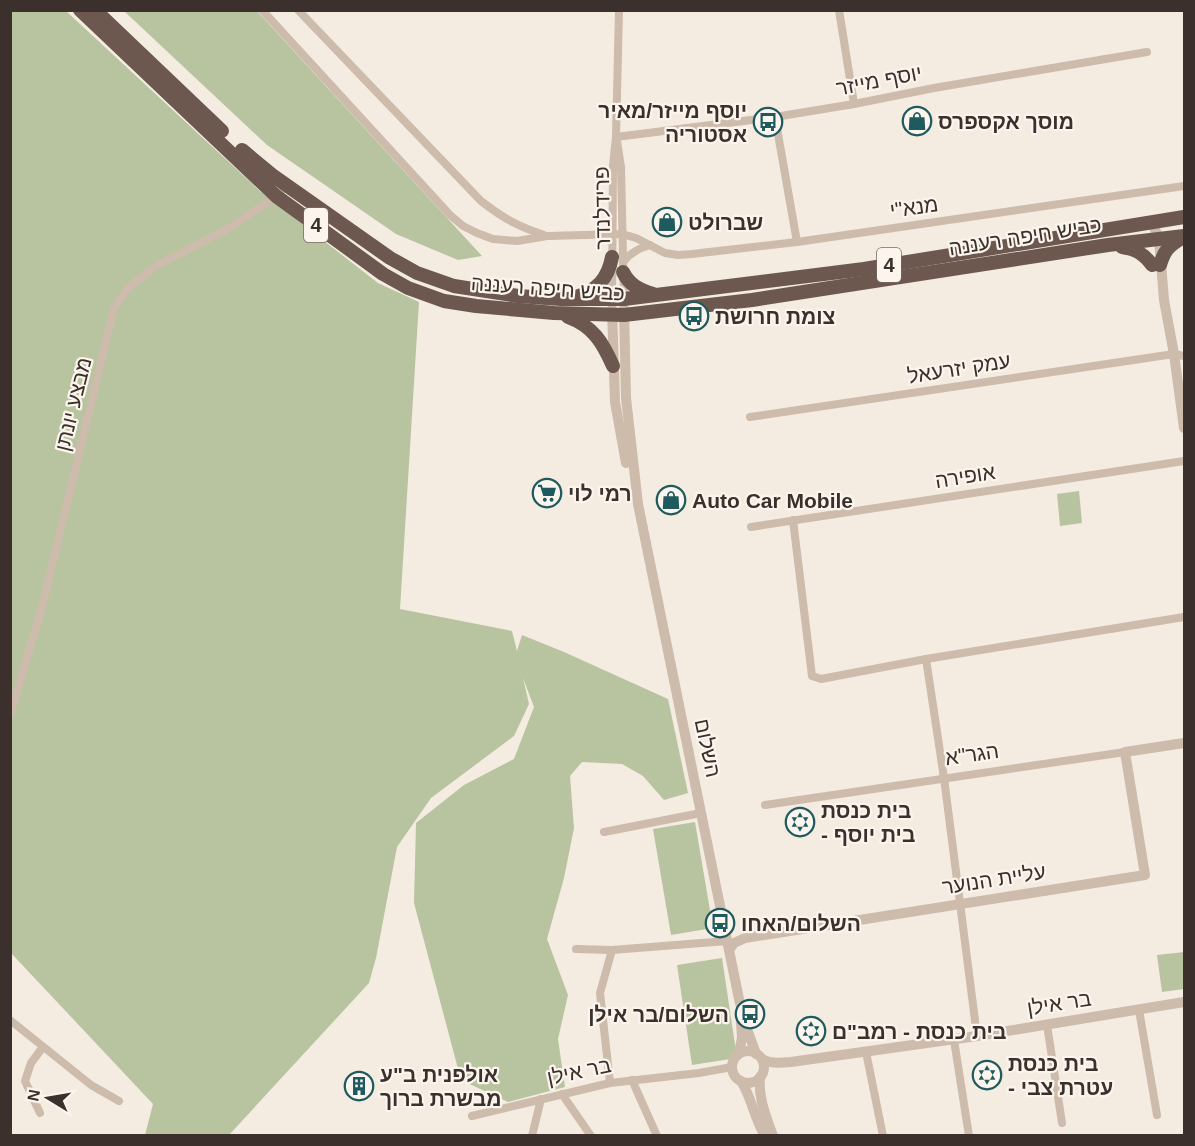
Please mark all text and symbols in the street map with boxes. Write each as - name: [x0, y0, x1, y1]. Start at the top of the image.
- street label: יוסף מייזר: [834, 60, 924, 100]
- place label: יוסף מייזר/מאיר אסטוריה: [598, 99, 747, 146]
- shop icon: מוסך אקספרס: [901, 105, 933, 137]
- bus stop icon: יוסף מייזר/מאיר אסטוריה: [752, 106, 784, 138]
- place label: מוסך אקספרס: [938, 110, 1074, 133]
- street label: פרידלנדר: [590, 166, 614, 250]
- street label: מנא"י: [888, 192, 940, 222]
- shop icon: שברולט: [651, 206, 683, 238]
- road number: 4: [304, 208, 328, 242]
- place label: שברולט: [688, 211, 763, 234]
- street label: כביש חיפה רעננה: [947, 213, 1103, 259]
- road number: 4: [877, 248, 901, 282]
- street label: כביש חיפה רעננה: [470, 271, 626, 305]
- bus stop icon: צומת חרושת: [678, 300, 710, 332]
- place label: צומת חרושת: [715, 305, 835, 328]
- street label: עמק יזרעאל: [906, 348, 1012, 388]
- street label: מבצע יונתן: [50, 355, 96, 453]
- street label: אופירה: [933, 460, 997, 492]
- supermarket icon: רמי לוי: [531, 477, 563, 509]
- place label: רמי לוי: [568, 482, 632, 505]
- shop icon: Auto Car Mobile: [655, 484, 687, 516]
- place label: Auto Car Mobile: [692, 489, 853, 512]
- street label: השלום: [691, 717, 725, 779]
- street label: הגר"א: [944, 739, 1000, 769]
- place label: בית כנסת - בית יוסף: [821, 799, 915, 846]
- synagogue icon: בית כנסת - בית יוסף: [784, 806, 816, 838]
- street label: עליית הנוער: [941, 859, 1047, 899]
- bus stop icon: השלום/האחו: [704, 907, 736, 939]
- place label: השלום/האחו: [741, 912, 861, 935]
- street label: בר אילן: [1025, 987, 1093, 1019]
- bus stop icon: השלום/בר אילן: [734, 998, 766, 1030]
- place label: השלום/בר אילן: [588, 1003, 729, 1026]
- synagogue icon: בית כנסת - רמב"ם: [795, 1015, 827, 1047]
- place label: בית כנסת - רמב"ם: [832, 1020, 1006, 1043]
- place label: בית כנסת - עטרת צבי: [1008, 1052, 1113, 1099]
- street label: בר אילן: [545, 1053, 613, 1089]
- synagogue icon: בית כנסת - עטרת צבי: [971, 1059, 1003, 1091]
- place label: אולפנית ב"ע מבשרת ברוך: [380, 1063, 502, 1110]
- north arrow: [18, 1068, 78, 1128]
- building icon: אולפנית ב"ע מבשרת ברוך: [343, 1070, 375, 1102]
- text: N: [24, 1088, 43, 1103]

